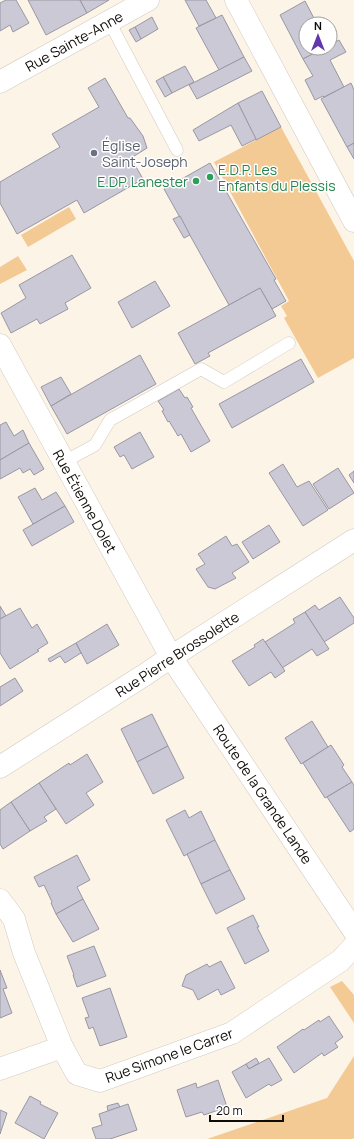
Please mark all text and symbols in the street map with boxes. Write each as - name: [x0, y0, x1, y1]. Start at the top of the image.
- street label: Rue Sainte-Anne: [22, 6, 126, 76]
- north arrow: [298, 16, 338, 56]
- text: N: [314, 18, 322, 33]
- place label: Église Saint-Joseph: [102, 136, 188, 171]
- marker: Église Saint-Joseph: [89, 148, 99, 158]
- place label: E.D.P. Les Enfants du Plessis: [218, 160, 336, 195]
- place label: E.DP. Lanester: [97, 172, 188, 191]
- marker: E.D.P. Les Enfants du Plessis: [205, 172, 215, 182]
- marker: E.DP. Lanester: [191, 176, 201, 186]
- street label: Rue Étienne Dolet: [49, 446, 121, 556]
- street label: Rue Pierre Brossolette: [112, 607, 242, 701]
- street label: Route de la Grande Lande: [209, 720, 317, 868]
- street label: Rue Simone le Carrer: [102, 1023, 236, 1087]
- scale bar: [210, 1097, 283, 1123]
- text: 20 m: [216, 1102, 243, 1119]

